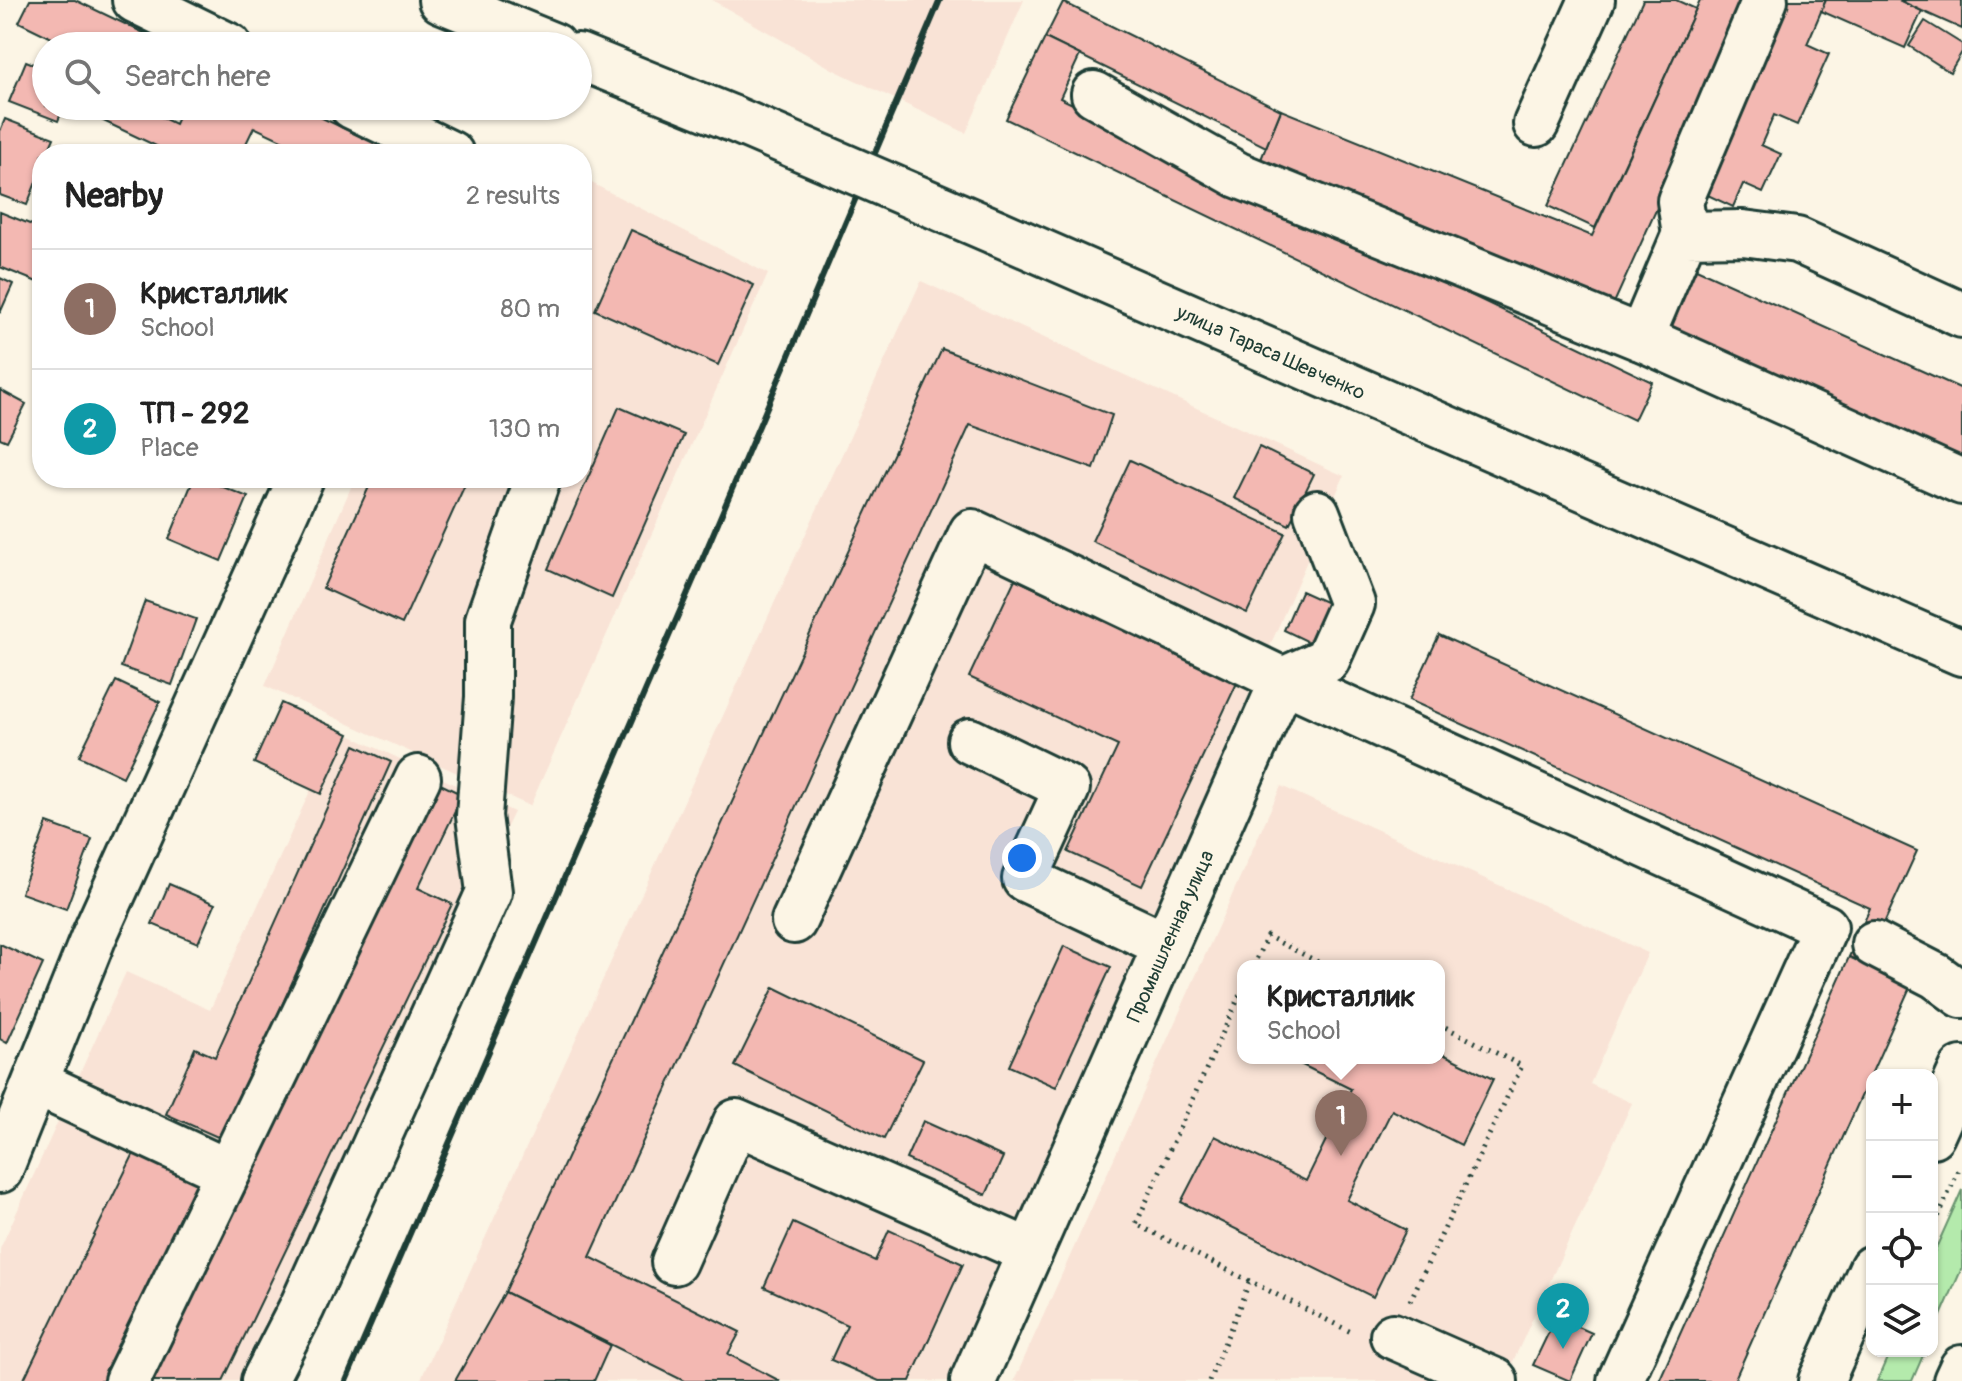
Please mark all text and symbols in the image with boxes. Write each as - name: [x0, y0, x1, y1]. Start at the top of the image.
- search box: [32, 32, 592, 120]
- icon: search: [60, 54, 104, 98]
- text: Search here: [124, 58, 271, 95]
- text: Nearby: [64, 175, 163, 218]
- text: 2 results: [466, 180, 560, 212]
- text: Кристаллик: [140, 275, 289, 312]
- text: 1: [85, 293, 95, 325]
- text: 80 m: [500, 293, 560, 325]
- street label: улица Тараса Шевченко: [1172, 299, 1369, 405]
- text: School: [140, 312, 215, 344]
- text: ТП - 292: [140, 395, 249, 432]
- text: 2: [83, 413, 97, 445]
- text: 130 m: [489, 413, 560, 445]
- text: Place: [140, 432, 199, 464]
- your location: [1002, 838, 1042, 878]
- street label: Промышленная улица: [1121, 846, 1220, 1026]
- popup: [1237, 960, 1445, 1064]
- text: Кристаллик: [1267, 978, 1415, 1015]
- text: School: [1267, 1015, 1341, 1047]
- map controls: [1866, 1069, 1938, 1357]
- button: +: [1866, 1069, 1938, 1141]
- pin: 1: [1315, 1090, 1367, 1156]
- button: −: [1866, 1141, 1938, 1213]
- button: locate: [1866, 1213, 1938, 1285]
- pin: 2: [1537, 1283, 1589, 1349]
- button: layers: [1866, 1285, 1938, 1357]

